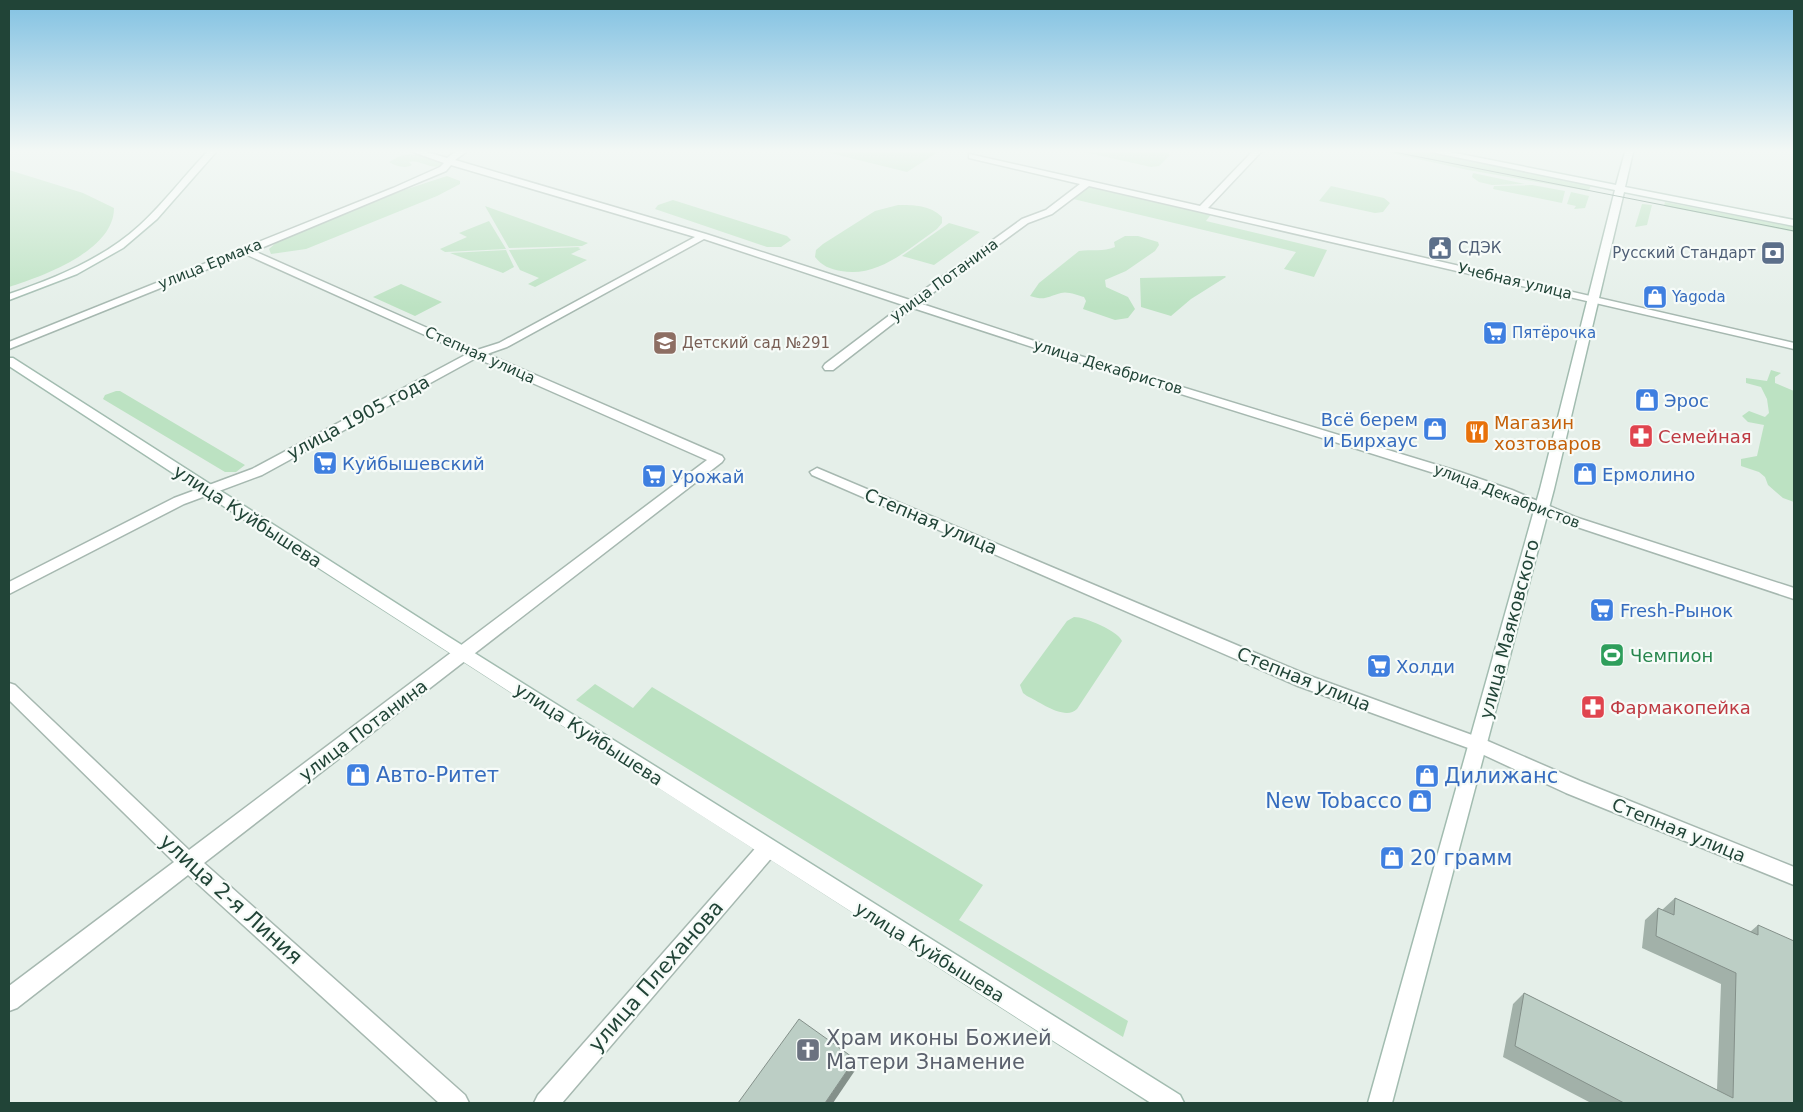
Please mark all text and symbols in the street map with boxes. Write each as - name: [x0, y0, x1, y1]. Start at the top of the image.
- street label: улица Ермака: [156, 235, 264, 293]
- street label: улица Потанина: [886, 235, 1002, 325]
- public building icon: СДЭК: [1427, 235, 1453, 261]
- place label: СДЭК: [1458, 239, 1502, 257]
- bank icon: Русский Стандарт: [1760, 240, 1786, 266]
- place label: Русский Стандарт: [1612, 244, 1756, 262]
- street label: Учебная улица: [1456, 259, 1574, 303]
- shop icon: Yagoda: [1642, 284, 1668, 310]
- place label: Yagoda: [1671, 288, 1726, 306]
- supermarket icon: Пятёрочка: [1482, 320, 1508, 346]
- street label: Степная улица: [422, 323, 538, 387]
- place label: Пятёрочка: [1512, 324, 1596, 342]
- school or university icon: Детский сад №291: [652, 330, 678, 356]
- place label: Детский сад №291: [682, 334, 830, 352]
- street label: улица Декабристов: [1031, 336, 1185, 398]
- street label: улица 1905 года: [283, 371, 433, 463]
- shop icon: Эрос: [1634, 387, 1660, 413]
- place label: Эрос: [1664, 390, 1709, 411]
- place label: Всё берем и Бирхаус: [1321, 409, 1418, 451]
- place label: Магазин хозтоваров: [1494, 412, 1601, 454]
- shop icon: Всё берем и Бирхаус: [1422, 416, 1448, 442]
- restaurant icon: Магазин хозтоваров: [1464, 419, 1490, 445]
- pharmacy icon: Семейная: [1628, 423, 1654, 449]
- place label: Семейная: [1658, 426, 1752, 447]
- supermarket icon: Куйбышевский: [312, 450, 338, 476]
- place label: Куйбышевский: [342, 453, 485, 474]
- street label: улица Куйбышева: [170, 460, 326, 572]
- street label: улица Декабристов: [1431, 460, 1583, 532]
- shop icon: Ермолино: [1572, 461, 1598, 487]
- supermarket icon: Урожай: [641, 463, 667, 489]
- place label: Ермолино: [1602, 464, 1695, 485]
- place label: Урожай: [672, 466, 744, 487]
- street label: Степная улица: [861, 484, 1001, 558]
- street label: улица Маяковского: [1475, 537, 1543, 721]
- supermarket icon: Fresh-Рынок: [1589, 597, 1615, 623]
- place label: Fresh-Рынок: [1620, 600, 1733, 621]
- sports icon: Чемпион: [1599, 642, 1625, 668]
- street label: Степная улица: [1234, 643, 1374, 715]
- place label: Чемпион: [1630, 645, 1713, 666]
- supermarket icon: Холди: [1366, 653, 1392, 679]
- place label: Холди: [1396, 656, 1455, 677]
- street label: улица Потанина: [295, 675, 431, 785]
- street label: улица Куйбышева: [511, 678, 667, 790]
- pharmacy icon: Фармакопейка: [1580, 694, 1606, 720]
- place label: Фармакопейка: [1610, 697, 1751, 718]
- shop icon: Авто-Ритет: [345, 762, 371, 788]
- place label: Авто-Ритет: [376, 763, 499, 787]
- shop icon: Дилижанс: [1414, 763, 1440, 789]
- place label: Дилижанс: [1444, 764, 1558, 788]
- shop icon: New Tobacco: [1407, 788, 1433, 814]
- place label: New Tobacco: [1265, 789, 1402, 813]
- street label: Степная улица: [1609, 794, 1749, 866]
- street label: улица 2-я Линия: [155, 829, 307, 969]
- shop icon: 20 грамм: [1379, 845, 1405, 871]
- place label: 20 грамм: [1410, 846, 1512, 870]
- street label: улица Плеханова: [584, 895, 728, 1057]
- street label: улица Куйбышева: [851, 897, 1009, 1007]
- place label: Храм иконы Божией Матери Знамение: [826, 1026, 1052, 1074]
- church icon: Храм иконы Божией Матери Знамение: [795, 1037, 821, 1063]

